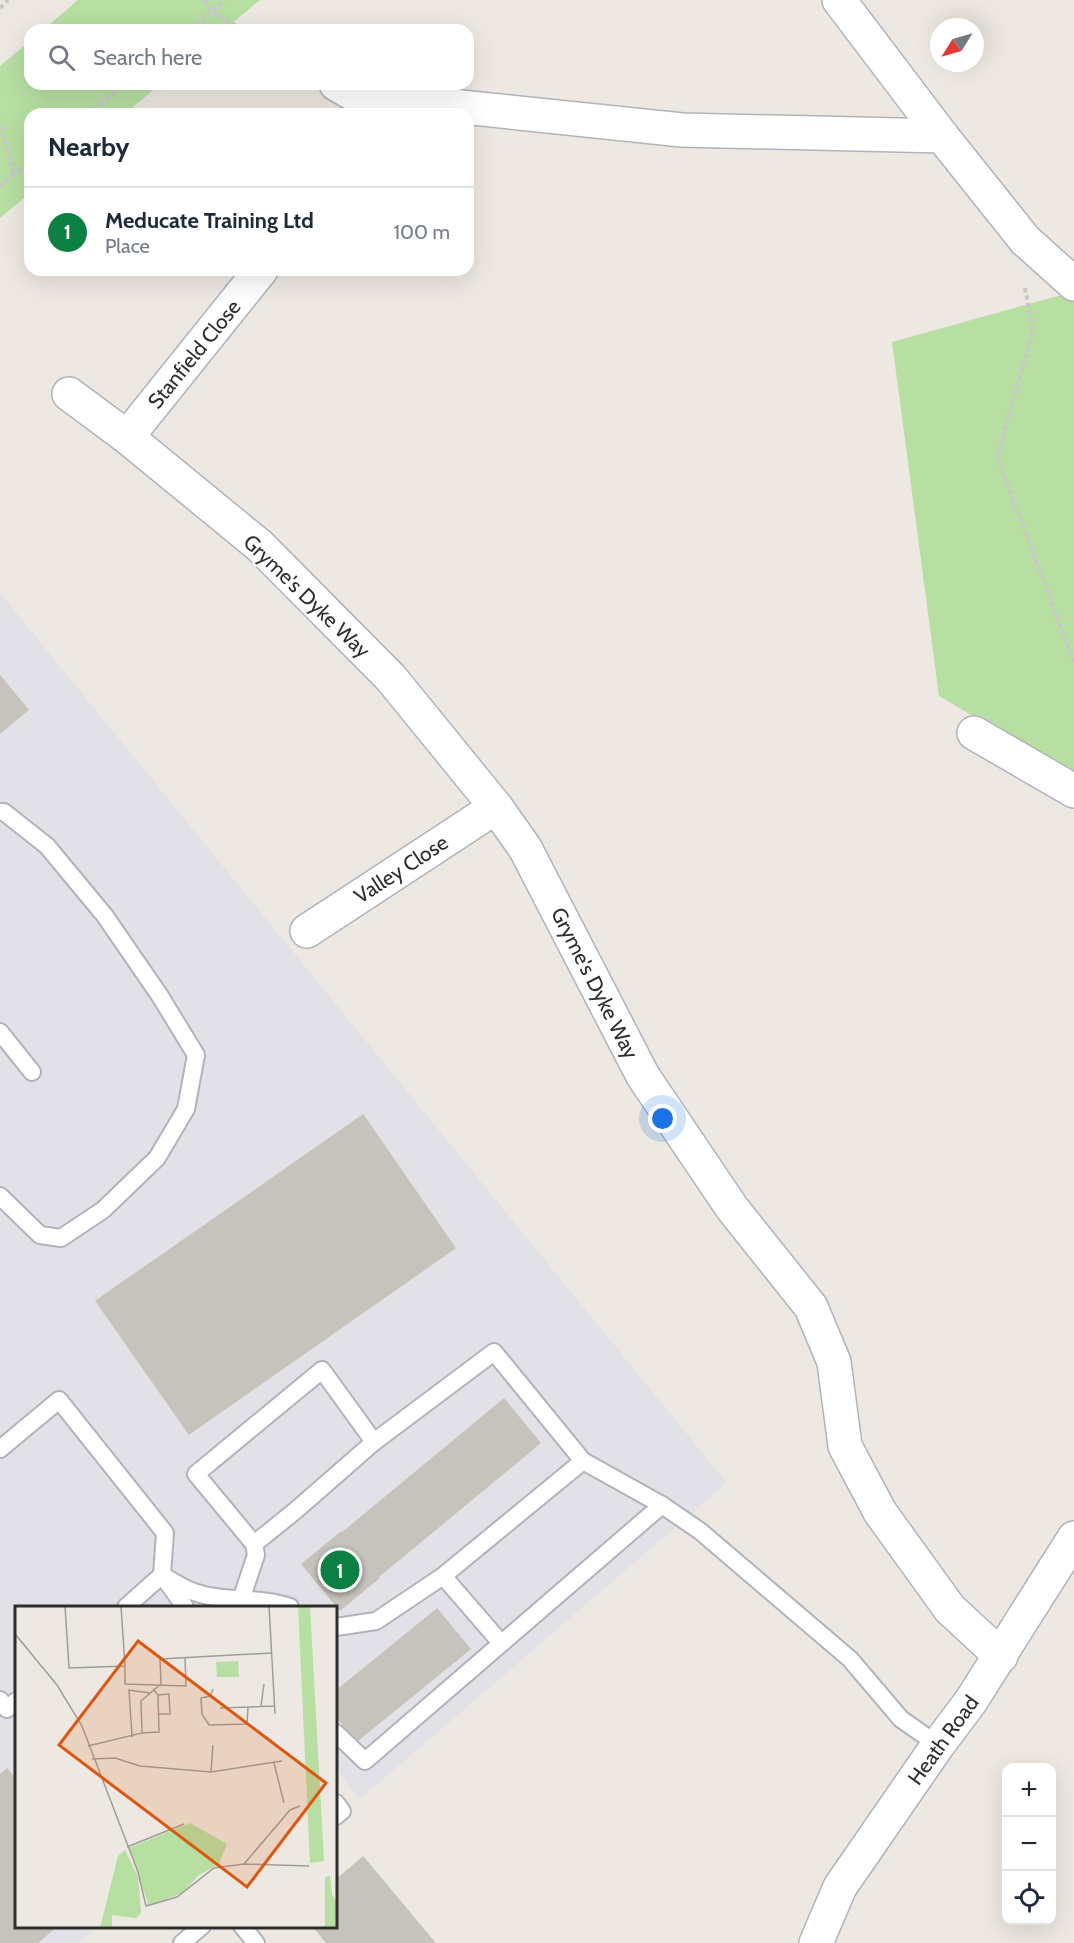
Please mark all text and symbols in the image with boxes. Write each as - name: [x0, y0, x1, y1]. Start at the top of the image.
- north arrow: [930, 18, 984, 72]
- search box: [24, 24, 474, 90]
- icon: search: [45, 41, 78, 74]
- text: Search here: [93, 44, 202, 71]
- text: Nearby: [48, 131, 129, 163]
- text: Meducate Training Ltd: [105, 207, 314, 234]
- text: 1: [64, 220, 71, 244]
- text: 100 m: [394, 220, 450, 244]
- text: Place: [105, 234, 150, 258]
- street label: Stanfield Close: [142, 294, 246, 414]
- street label: Gryme's Dyke Way: [238, 529, 376, 663]
- street label: Valley Close: [349, 829, 453, 909]
- street label: Gryme's Dyke Way: [546, 903, 644, 1063]
- your location: [648, 1104, 677, 1133]
- pin: 1: [320, 1548, 360, 1592]
- inset map: [15, 1606, 338, 1928]
- street label: Heath Road: [902, 1691, 984, 1789]
- map controls: [1002, 1763, 1056, 1925]
- button: +: [1002, 1763, 1056, 1817]
- button: −: [1002, 1817, 1056, 1871]
- button: locate: [1002, 1871, 1056, 1925]

